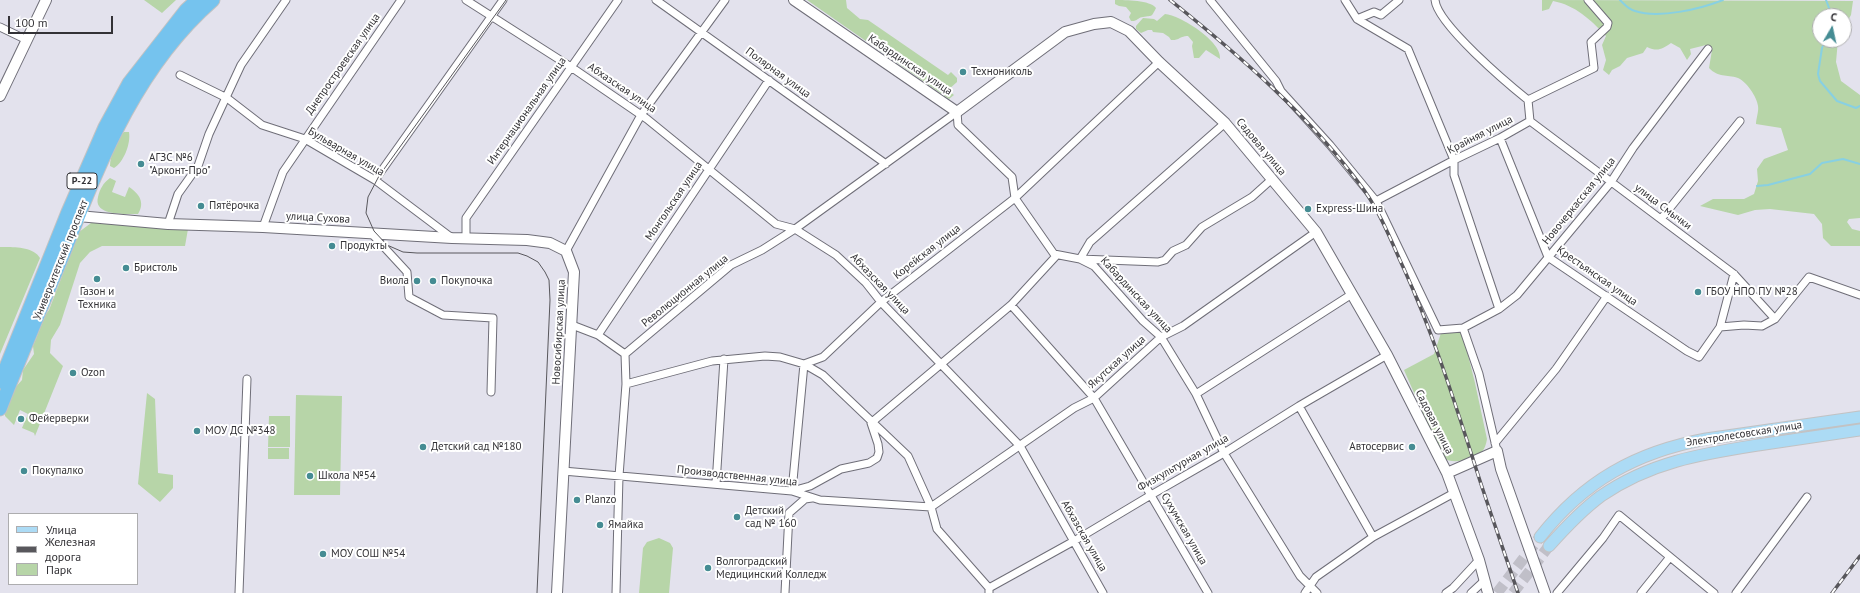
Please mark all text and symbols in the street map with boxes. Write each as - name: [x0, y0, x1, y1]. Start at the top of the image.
- scale bar: [10, 8, 115, 34]
- north arrow: [1812, 8, 1852, 48]
- text: С: [1830, 10, 1838, 25]
- street label: Днепростроевская улица: [303, 11, 383, 117]
- text: 100 m: [15, 15, 48, 30]
- street label: Кабардинская улица: [865, 32, 955, 98]
- street label: Полярная улица: [743, 45, 813, 101]
- street label: Интернациональная улица: [485, 55, 569, 167]
- street label: Абхазская улица: [585, 60, 659, 116]
- place label: Технониколь: [971, 65, 1032, 79]
- marker: Технониколь: [958, 67, 968, 77]
- street label: Крайняя улица: [1445, 113, 1515, 157]
- street label: Садовая улица: [1233, 116, 1289, 178]
- street label: Бульварная улица: [305, 125, 387, 179]
- place label: АГЗС №6 "Арконт-Про": [149, 151, 211, 177]
- street label: Новочеркасская улица: [1540, 155, 1618, 247]
- marker: АГЗС №6 "Арконт-Про": [136, 159, 146, 169]
- street label: Монгольская улица: [643, 159, 705, 243]
- road number: Р-22: [67, 173, 97, 189]
- street label: улица Смычки: [1632, 181, 1694, 233]
- street label: Университетский проспект: [31, 198, 91, 322]
- place label: Пятёрочка: [209, 199, 259, 213]
- marker: Пятёрочка: [196, 201, 206, 211]
- place label: Express-Шина: [1316, 202, 1383, 216]
- marker: Express-Шина: [1303, 204, 1313, 214]
- street label: улица Сухова: [285, 210, 351, 226]
- street label: Корейская улица: [891, 222, 963, 282]
- place label: Продукты: [340, 239, 387, 253]
- marker: Продукты: [327, 241, 337, 251]
- street label: Крестьянская улица: [1554, 243, 1640, 309]
- street label: Абхазская улица: [848, 251, 912, 317]
- street label: Революционная улица: [639, 252, 731, 330]
- street label: Кабардинская улица: [1097, 254, 1175, 336]
- place label: Бристоль: [134, 261, 177, 275]
- marker: Бристоль: [121, 263, 131, 273]
- marker: Газон и Техника: [92, 274, 102, 284]
- place label: Виола: [380, 274, 409, 288]
- place label: Покупочка: [441, 274, 492, 288]
- marker: Виола: [412, 276, 422, 286]
- marker: Покупочка: [428, 276, 438, 286]
- street label: Новосибирская улица: [550, 279, 568, 385]
- place label: Газон и Техника: [78, 285, 116, 311]
- place label: ГБОУ НПО ПУ №28: [1706, 285, 1798, 299]
- marker: ГБОУ НПО ПУ №28: [1693, 287, 1703, 297]
- street label: Якутская улица: [1086, 333, 1148, 391]
- place label: Ozon: [81, 366, 105, 380]
- marker: Ozon: [68, 368, 78, 378]
- street label: Садовая улица: [1412, 388, 1456, 456]
- place label: Фейерверки: [29, 412, 89, 426]
- marker: Фейерверки: [16, 414, 26, 424]
- street label: Электролесовская улица: [1685, 418, 1803, 450]
- place label: МОУ ДС №348: [205, 424, 276, 438]
- marker: МОУ ДС №348: [192, 426, 202, 436]
- street label: Физкультурная улица: [1135, 432, 1231, 494]
- place label: Детский сад №180: [431, 440, 522, 454]
- place label: Автосервис: [1349, 440, 1404, 454]
- marker: Детский сад №180: [418, 442, 428, 452]
- marker: Автосервис: [1407, 442, 1417, 452]
- street label: Производственная улица: [676, 463, 798, 489]
- place label: Покупалко: [32, 464, 83, 478]
- marker: Покупалко: [19, 466, 29, 476]
- place label: Школа №54: [318, 469, 376, 483]
- marker: Школа №54: [305, 471, 315, 481]
- street label: Сухумская улица: [1158, 491, 1210, 567]
- place label: Planzo: [585, 493, 616, 507]
- marker: Planzo: [572, 495, 582, 505]
- street label: Абхазская улица: [1058, 498, 1110, 574]
- place label: Детский сад № 160: [745, 504, 796, 530]
- marker: Детский сад № 160: [732, 512, 742, 522]
- legend: [8, 513, 138, 585]
- place label: Ямайка: [608, 518, 644, 532]
- marker: Ямайка: [595, 520, 605, 530]
- text: Улица: [46, 522, 77, 537]
- text: Железная дорога: [45, 534, 96, 564]
- place label: МОУ СОШ №54: [331, 547, 405, 561]
- marker: МОУ СОШ №54: [318, 549, 328, 559]
- place label: Волгоградский Медицинский Колледж: [716, 555, 827, 581]
- text: Парк: [46, 562, 72, 577]
- marker: Волгоградский Медицинский Колледж: [703, 563, 713, 573]

